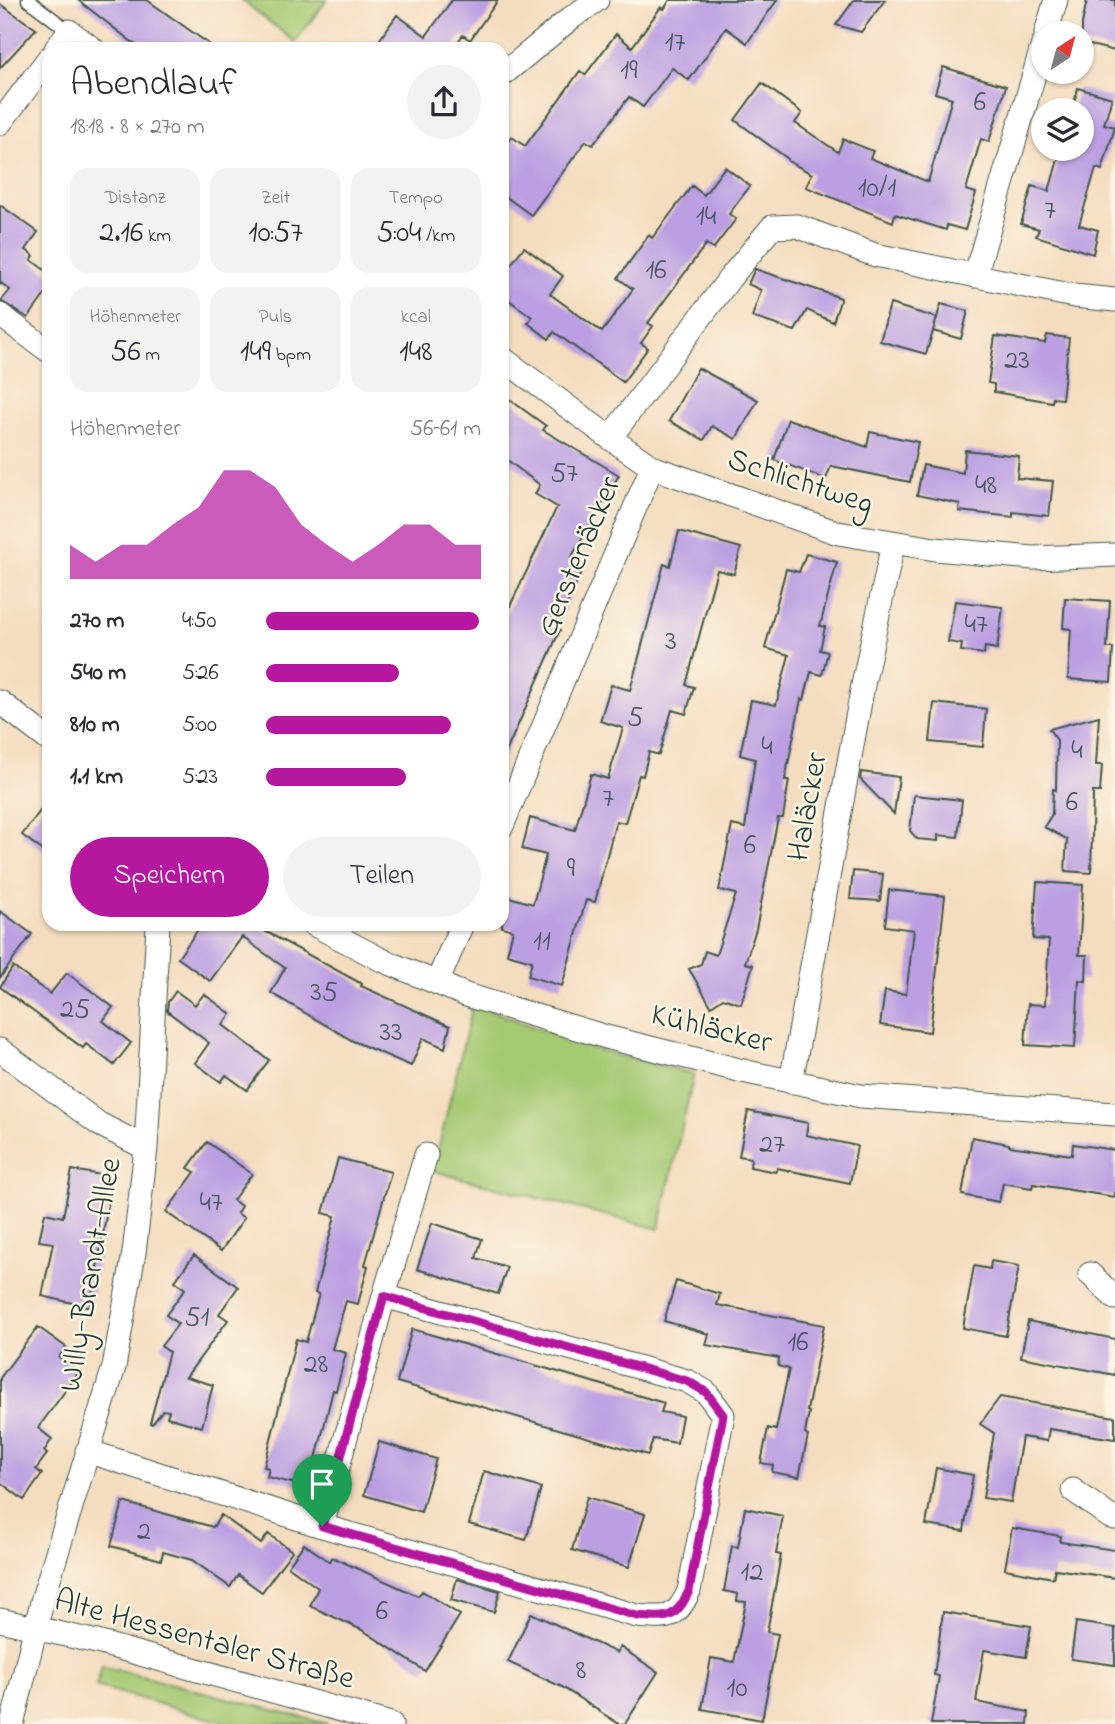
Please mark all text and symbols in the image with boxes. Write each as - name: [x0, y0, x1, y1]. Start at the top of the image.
- north arrow: [1031, 21, 1094, 84]
- map controls: [1031, 21, 1094, 161]
- house number: 17: [665, 23, 686, 64]
- house number: 19: [620, 51, 638, 92]
- text: Abendlauf: [70, 57, 237, 113]
- button: share: [407, 65, 481, 139]
- house number: 6: [974, 83, 986, 124]
- button: layers: [1031, 98, 1094, 161]
- text: 18:18 · 8 × 270 m: [70, 111, 205, 144]
- house number: 10/1: [858, 169, 896, 210]
- text: Distanz: [105, 185, 166, 212]
- text: Zeit: [261, 185, 290, 212]
- text: Tempo: [389, 185, 443, 212]
- house number: 7: [1044, 191, 1056, 232]
- house number: 14: [696, 197, 717, 238]
- text: 2.16: [99, 212, 143, 256]
- text: 10:57: [248, 212, 303, 256]
- text: 5:04: [376, 212, 421, 256]
- text: km: [143, 223, 171, 250]
- text: /km: [421, 223, 455, 250]
- house number: 16: [645, 251, 667, 292]
- text: Höhenmeter: [90, 304, 181, 331]
- text: Puls: [259, 304, 292, 331]
- text: kcal: [401, 304, 431, 331]
- text: 56: [110, 331, 141, 375]
- text: 149: [240, 331, 271, 375]
- text: 148: [399, 331, 432, 375]
- house number: 23: [1004, 341, 1030, 382]
- text: m: [141, 342, 160, 369]
- text: bpm: [271, 342, 311, 369]
- text: Höhenmeter: [70, 413, 181, 446]
- text: 56–61 m: [410, 413, 481, 446]
- street label: Schlichtweg: [721, 437, 879, 529]
- house number: 57: [550, 454, 578, 495]
- house number: 48: [975, 466, 997, 507]
- street label: Gerstenäcker: [525, 469, 635, 644]
- text: 270 m: [70, 605, 124, 638]
- text: 4:50: [182, 605, 217, 638]
- house number: 47: [964, 605, 988, 646]
- house number: 3: [665, 622, 677, 663]
- text: 540 m: [70, 657, 126, 690]
- text: 5:26: [182, 657, 219, 690]
- house number: 5: [627, 698, 643, 739]
- text: 810 m: [70, 709, 119, 742]
- text: 5:00: [182, 709, 217, 742]
- house number: 4: [761, 727, 773, 768]
- house number: 4: [1071, 731, 1083, 772]
- street label: Haläcker: [776, 749, 842, 865]
- text: 1.1 km: [70, 761, 123, 794]
- text: 5:23: [182, 761, 218, 794]
- house number: 7: [602, 779, 614, 820]
- house number: 6: [1066, 783, 1078, 824]
- house number: 6: [744, 826, 756, 867]
- button: Speichern: [70, 837, 269, 917]
- button: Teilen: [283, 837, 481, 917]
- house number: 9: [567, 849, 576, 890]
- house number: 11: [533, 922, 551, 963]
- house number: 35: [310, 973, 338, 1014]
- house number: 25: [60, 990, 90, 1031]
- street label: Kühläcker: [646, 992, 776, 1068]
- house number: 33: [379, 1013, 403, 1054]
- house number: 27: [759, 1125, 785, 1166]
- street label: Willy-Brandt-Allee: [48, 1154, 136, 1396]
- house number: 47: [199, 1183, 223, 1224]
- house number: 51: [185, 1298, 210, 1339]
- house number: 16: [787, 1323, 809, 1364]
- house number: 28: [304, 1345, 328, 1386]
- pin: [292, 1454, 352, 1526]
- icon: arrive: [303, 1465, 341, 1503]
- house number: 2: [137, 1512, 151, 1553]
- house number: 12: [741, 1553, 763, 1594]
- street label: Alte Hessentaler Straße: [49, 1578, 360, 1704]
- house number: 6: [376, 1592, 388, 1633]
- house number: 8: [576, 1651, 586, 1692]
- house number: 10: [726, 1669, 748, 1710]

